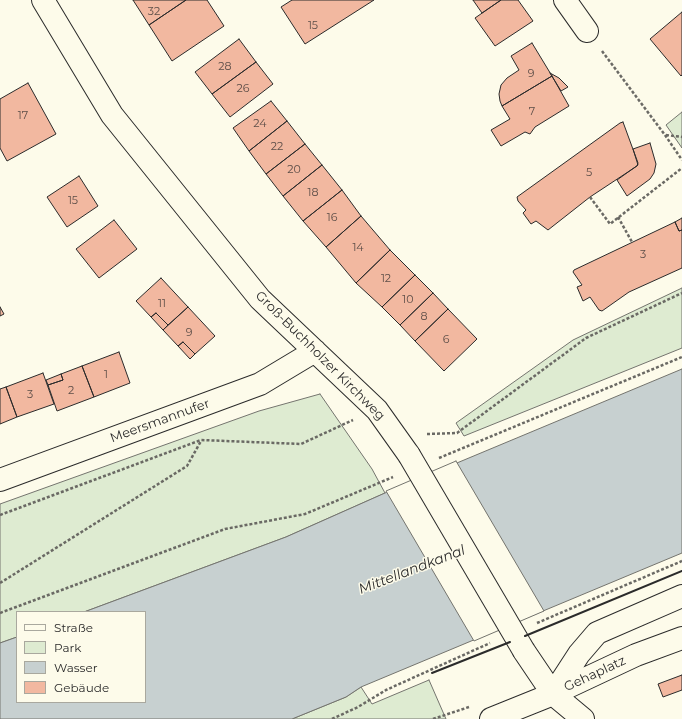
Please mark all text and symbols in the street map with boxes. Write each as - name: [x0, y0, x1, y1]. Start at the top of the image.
- house number: 32: [148, 5, 160, 19]
- house number: 15: [308, 19, 318, 33]
- house number: 28: [218, 60, 232, 74]
- house number: 9: [528, 67, 534, 81]
- house number: 26: [237, 82, 249, 96]
- house number: 7: [529, 105, 535, 119]
- house number: 17: [18, 109, 28, 123]
- house number: 24: [253, 117, 267, 131]
- house number: 22: [271, 140, 283, 154]
- house number: 20: [287, 163, 301, 177]
- house number: 5: [586, 166, 592, 180]
- house number: 18: [308, 186, 318, 200]
- house number: 15: [68, 194, 78, 208]
- house number: 16: [327, 211, 337, 225]
- house number: 14: [352, 241, 364, 255]
- house number: 3: [640, 248, 646, 262]
- house number: 12: [381, 272, 391, 286]
- street label: Groß-Buchholzer Kirchweg: [252, 288, 388, 424]
- house number: 10: [402, 293, 414, 307]
- house number: 11: [158, 297, 166, 311]
- house number: 8: [420, 310, 428, 324]
- house number: 9: [186, 326, 192, 340]
- house number: 6: [443, 333, 449, 347]
- house number: 1: [104, 368, 108, 382]
- house number: 2: [68, 384, 74, 398]
- house number: 3: [27, 388, 33, 402]
- street label: Meersmannufer: [108, 396, 212, 446]
- water label: Mittellandkanal: [356, 542, 468, 598]
- legend: [16, 611, 146, 703]
- text: Straße: [54, 620, 93, 635]
- text: Park: [54, 640, 81, 655]
- street label: Gehaplatz: [562, 653, 628, 695]
- text: Wasser: [54, 660, 98, 675]
- text: Gebäude: [54, 680, 109, 695]

